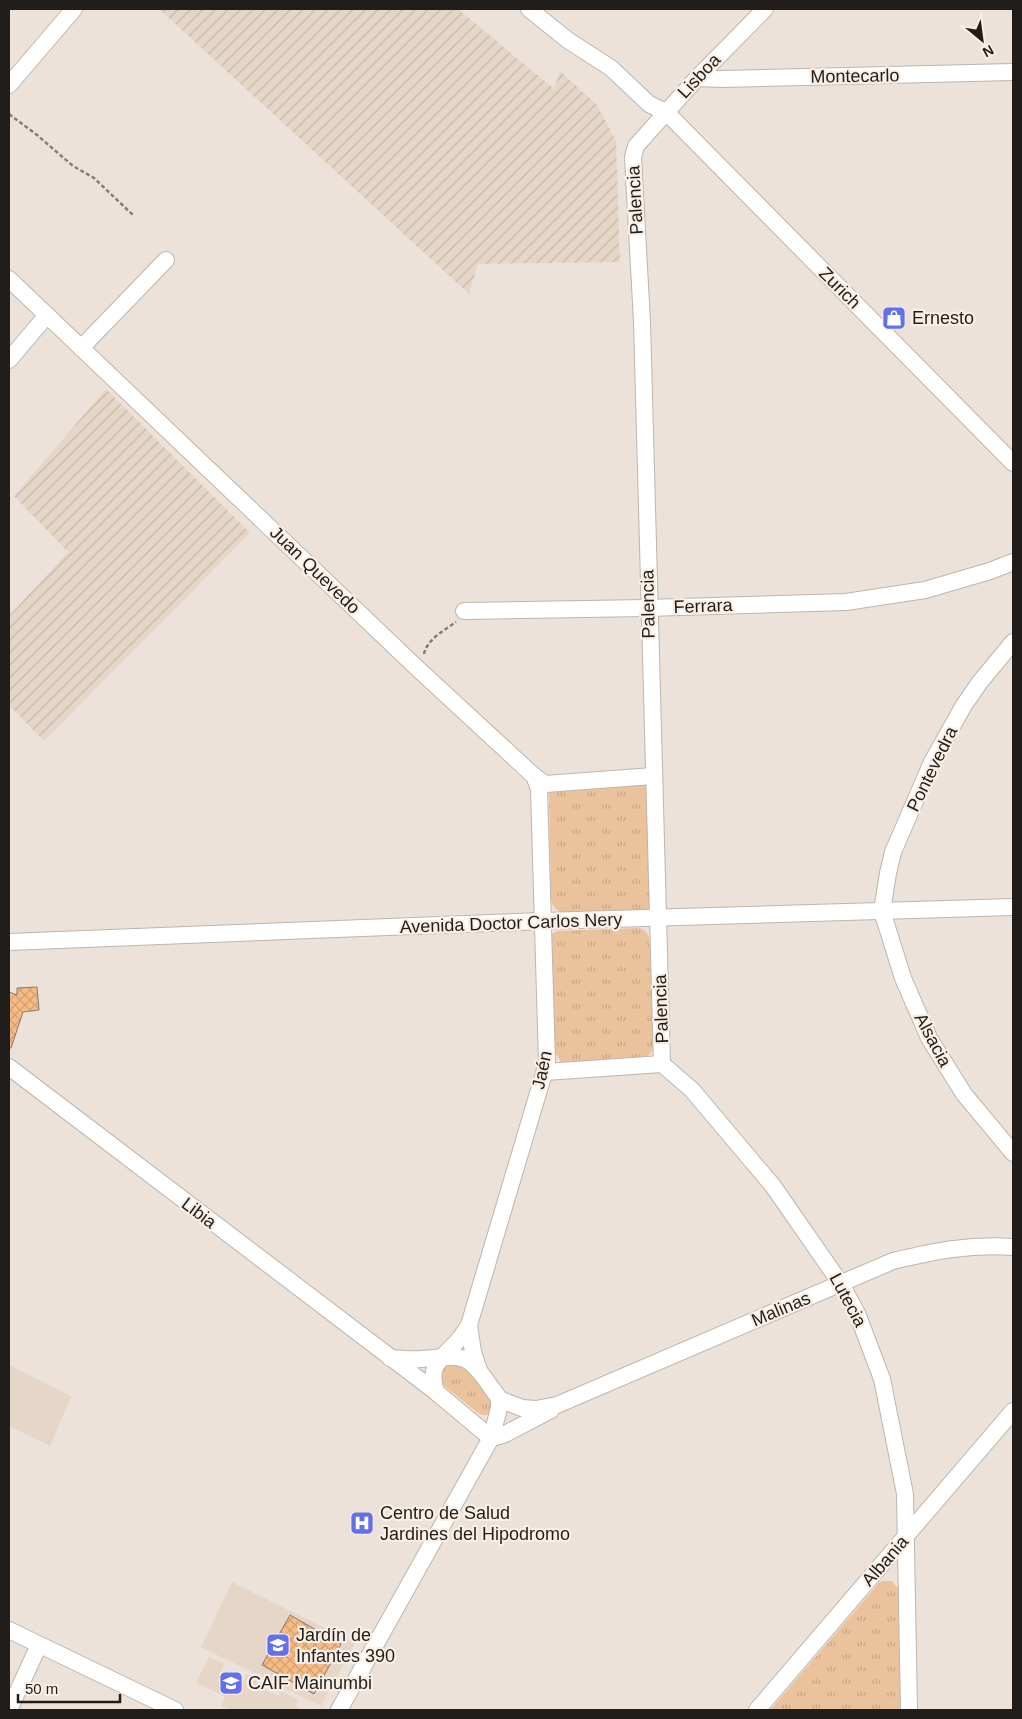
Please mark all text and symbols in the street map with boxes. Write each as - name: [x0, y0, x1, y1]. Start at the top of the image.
- north arrow: [957, 15, 1007, 65]
- text: N: [980, 42, 997, 61]
- street label: Lisboa: [674, 49, 725, 102]
- street label: Montecarlo: [810, 65, 900, 87]
- street label: Palencia: [623, 164, 647, 235]
- street label: Zurich: [815, 263, 865, 313]
- shop icon: Ernesto: [881, 305, 907, 331]
- place label: Ernesto: [912, 308, 974, 328]
- street label: Juan Quevedo: [266, 522, 364, 618]
- street label: Palencia: [637, 568, 659, 639]
- street label: Ferrara: [673, 595, 734, 617]
- street label: Pontevedra: [903, 722, 962, 815]
- street label: Avenida Doctor Carlos Nery: [399, 909, 623, 937]
- street label: Palencia: [650, 973, 672, 1044]
- street label: Alsacia: [911, 1010, 956, 1071]
- street label: Jaén: [528, 1049, 556, 1091]
- street label: Libia: [178, 1194, 221, 1233]
- street label: Lutecia: [826, 1270, 871, 1331]
- street label: Malinas: [749, 1288, 813, 1330]
- place label: Centro de Salud Jardines del Hipodromo: [380, 1503, 570, 1544]
- hospital icon: Centro de Salud Jardines del Hipodromo: [349, 1510, 375, 1536]
- street label: Albania: [858, 1531, 913, 1590]
- place label: Jardín de Infantes 390: [296, 1625, 395, 1666]
- school or university icon: Jardín de Infantes 390: [265, 1632, 291, 1658]
- school or university icon: CAIF Mainumbi: [218, 1670, 244, 1696]
- scale bar: [18, 1672, 120, 1704]
- place label: CAIF Mainumbi: [248, 1673, 372, 1693]
- text: 50 m: [25, 1680, 58, 1697]

